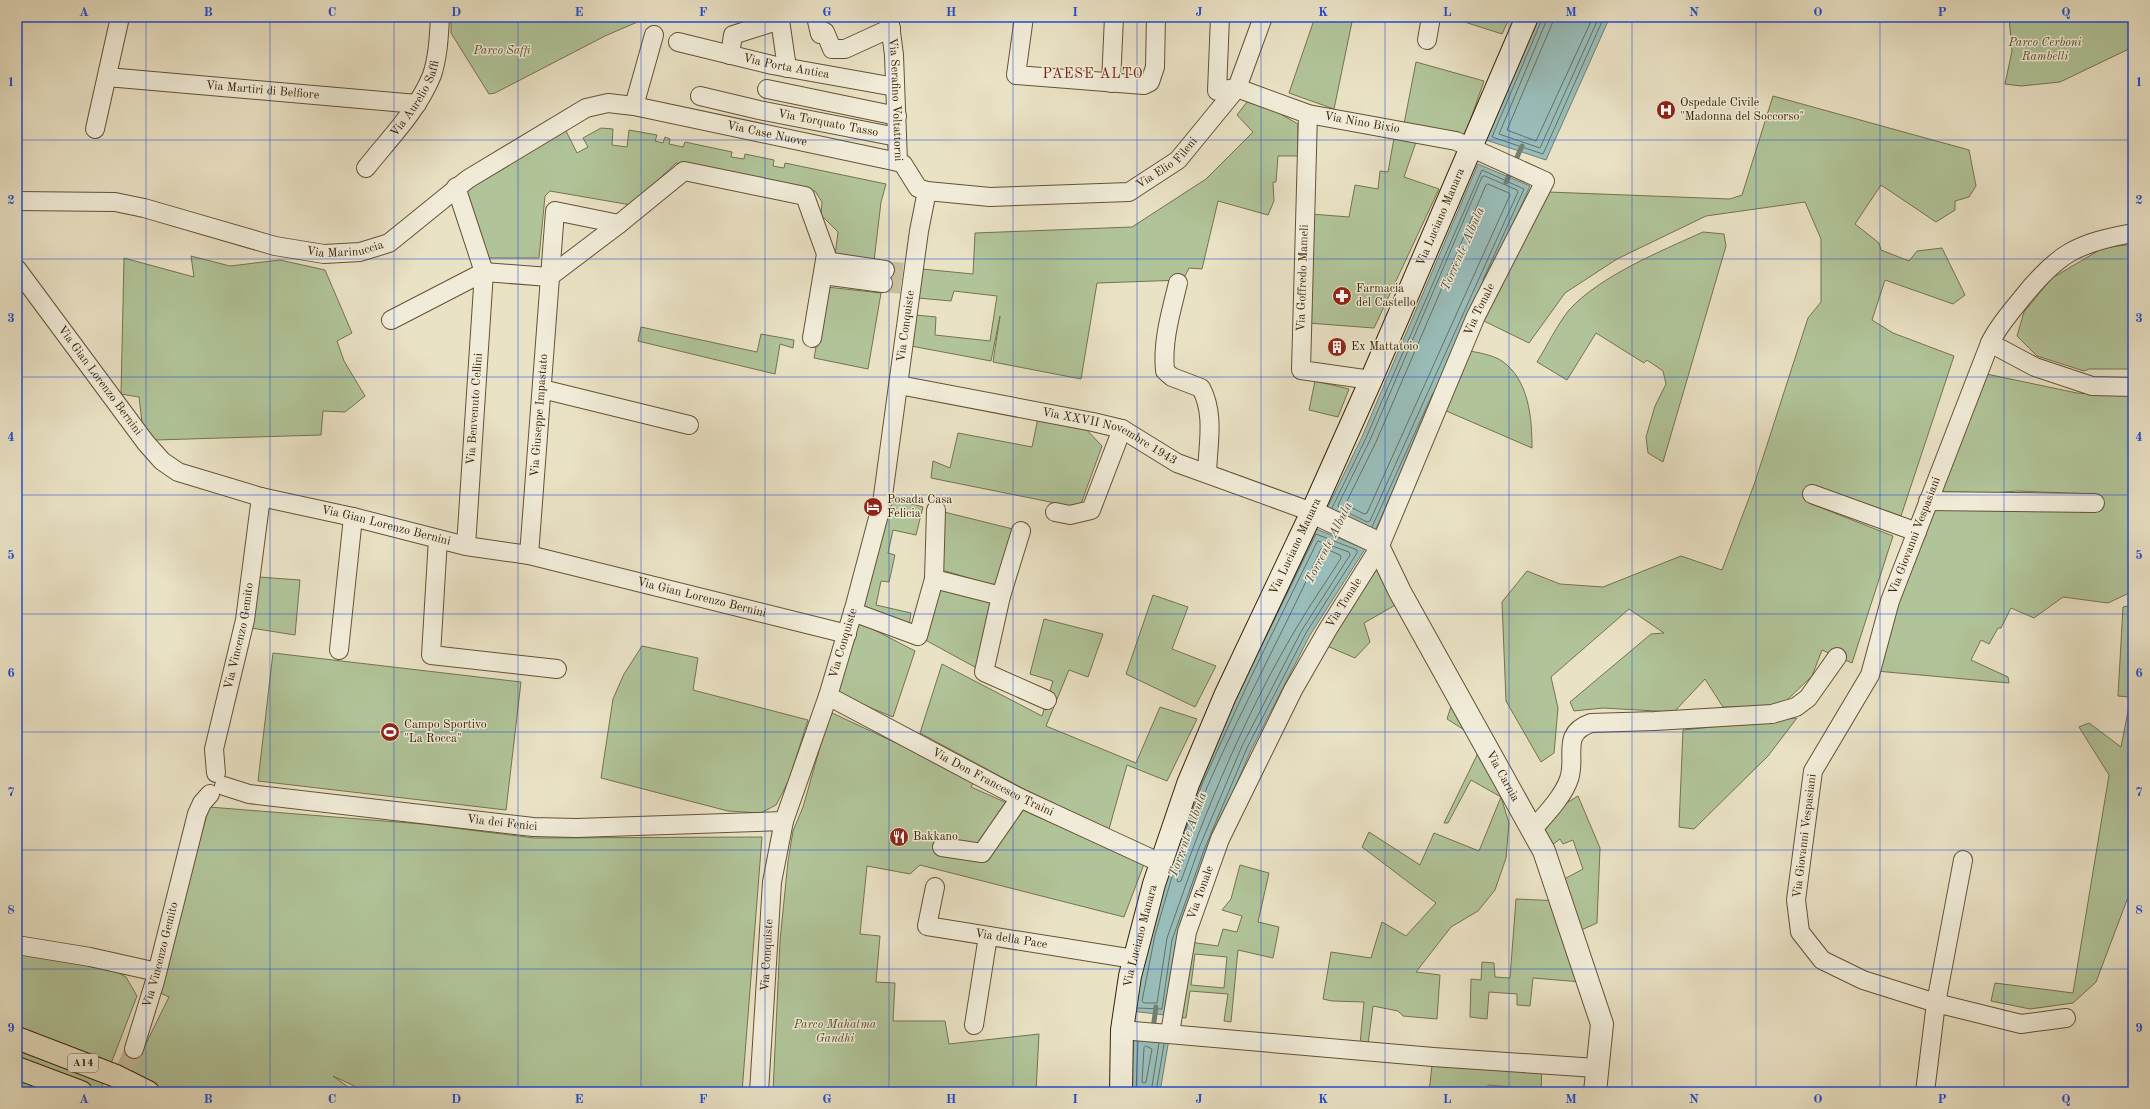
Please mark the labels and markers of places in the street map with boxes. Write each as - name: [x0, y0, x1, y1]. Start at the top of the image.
- place label: Ospedale Civile "Madonna del Soccorso": [1680, 97, 1804, 123]
- hospital icon: Ospedale Civile "Madonna del Soccorso": [1655, 99, 1677, 121]
- place label: Farmacia del Castello: [1356, 283, 1416, 309]
- pharmacy icon: Farmacia del Castello: [1331, 285, 1353, 307]
- building icon: Ex Mattatoio: [1326, 336, 1348, 358]
- place label: Ex Mattatoio: [1351, 341, 1419, 353]
- place label: Posada Casa Felicia: [887, 494, 952, 520]
- hotel icon: Posada Casa Felicia: [862, 496, 884, 518]
- place label: Campo Sportivo "La Rocca": [404, 719, 487, 745]
- sports icon: Campo Sportivo "La Rocca": [379, 721, 401, 743]
- restaurant icon: Bakkano: [888, 826, 910, 848]
- place label: Bakkano: [913, 831, 958, 843]

